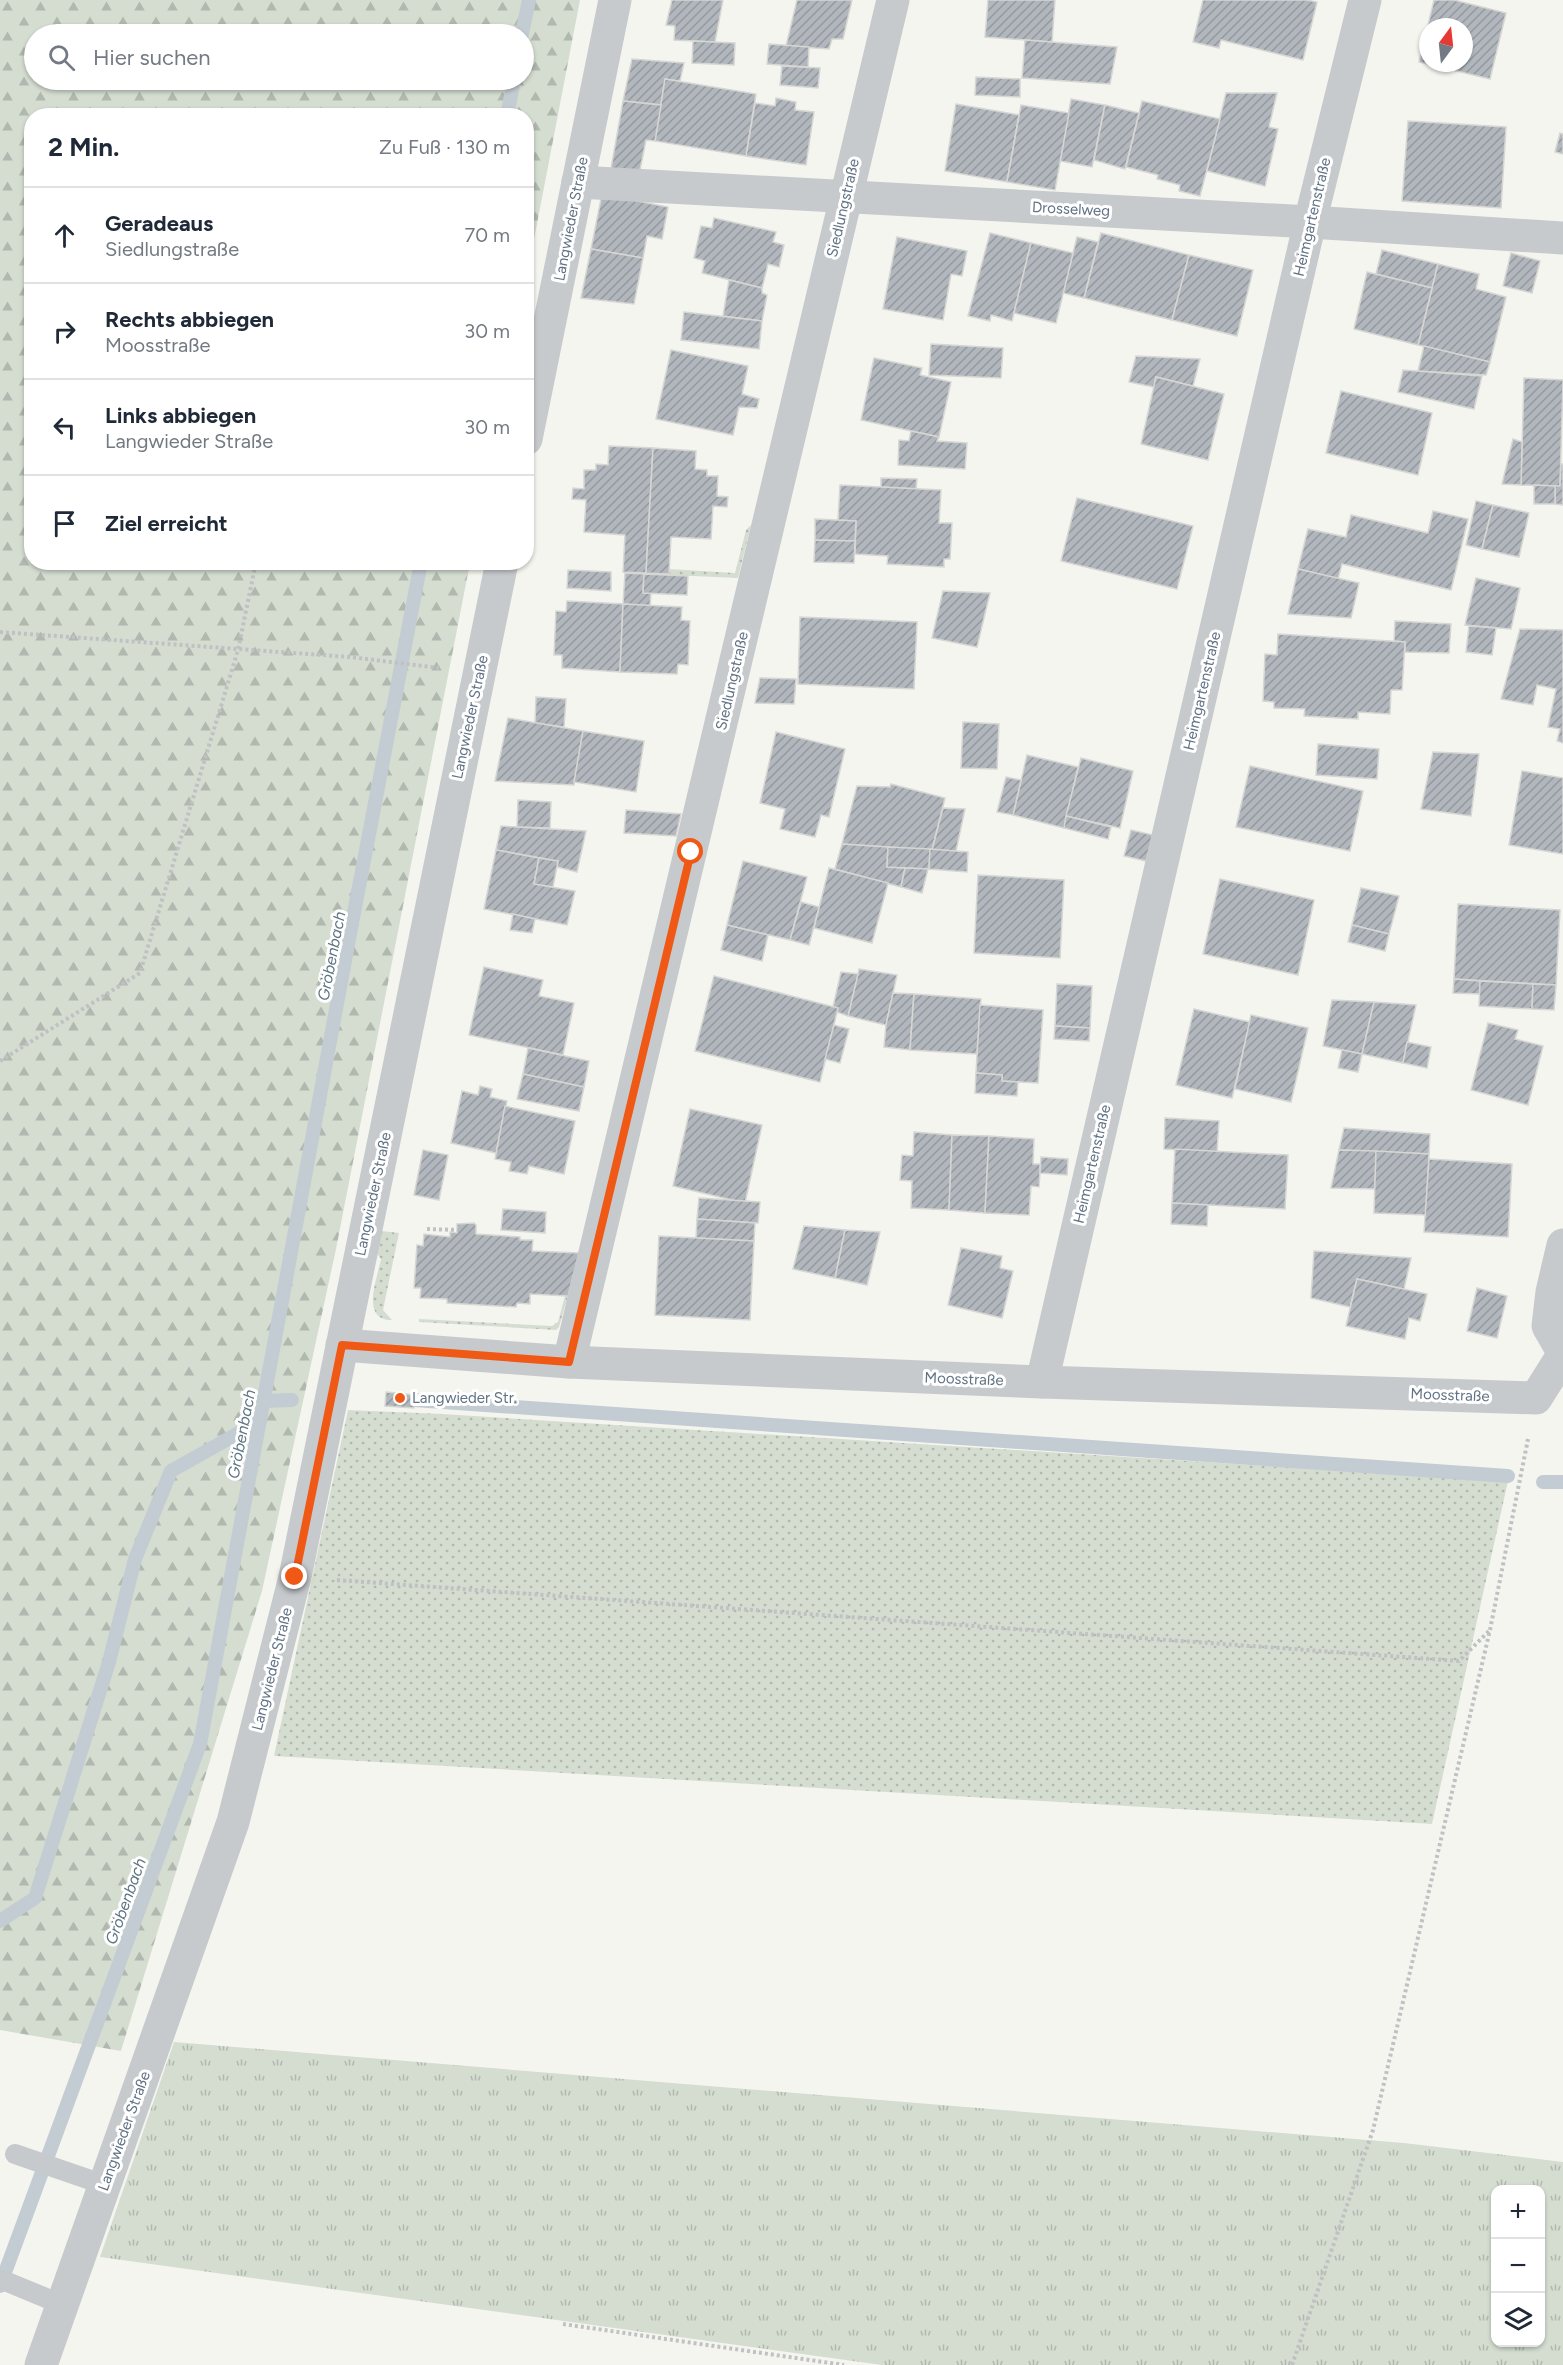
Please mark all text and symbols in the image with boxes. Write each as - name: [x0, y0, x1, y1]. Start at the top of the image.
- north arrow: [1419, 18, 1473, 72]
- search box: [24, 24, 534, 90]
- icon: search: [45, 41, 78, 74]
- text: Hier suchen: [93, 44, 211, 71]
- text: 2 Min.: [48, 131, 120, 163]
- text: Zu Fuß · 130 m: [379, 135, 510, 159]
- street label: Langwieder Straße: [550, 155, 592, 283]
- street label: Heimgartenstraße: [1290, 156, 1334, 278]
- street label: Siedlungstraße: [823, 157, 863, 259]
- street label: Drosselweg: [1032, 198, 1110, 220]
- text: Geradeaus: [105, 210, 213, 237]
- icon: ahead: [48, 219, 81, 252]
- text: 70 m: [464, 223, 510, 247]
- text: Siedlungstraße: [105, 237, 239, 261]
- text: Rechts abbiegen: [105, 306, 274, 333]
- icon: right: [48, 315, 81, 348]
- text: 30 m: [464, 319, 510, 343]
- text: Moosstraße: [105, 333, 210, 357]
- text: Links abbiegen: [105, 402, 256, 429]
- icon: left: [48, 411, 81, 444]
- text: 30 m: [464, 415, 510, 439]
- text: Langwieder Straße: [105, 429, 273, 453]
- icon: arrive: [48, 507, 81, 540]
- text: Ziel erreicht: [105, 510, 228, 537]
- street label: Siedlungstraße: [712, 630, 752, 732]
- street label: Heimgartenstraße: [1180, 630, 1224, 752]
- street label: Langwieder Straße: [448, 653, 492, 781]
- route start: [677, 838, 703, 864]
- water label: Gröbenbach: [314, 910, 349, 1002]
- street label: Heimgartenstraße: [1070, 1103, 1114, 1225]
- street label: Langwieder Straße: [351, 1130, 395, 1258]
- street label: Moosstraße: [924, 1369, 1004, 1389]
- street label: Moosstraße: [1410, 1385, 1490, 1405]
- water label: Gröbenbach: [224, 1388, 259, 1480]
- place label: Langwieder Str.: [412, 1389, 517, 1407]
- marker: Langwieder Str.: [393, 1391, 407, 1405]
- route end: [281, 1563, 307, 1589]
- street label: Langwieder Straße: [248, 1606, 296, 1732]
- water label: Gröbenbach: [101, 1855, 150, 1947]
- street label: Langwieder Straße: [94, 2069, 154, 2193]
- map controls: [1491, 2185, 1545, 2347]
- button: +: [1491, 2185, 1545, 2239]
- button: −: [1491, 2239, 1545, 2293]
- button: layers: [1491, 2293, 1545, 2347]

